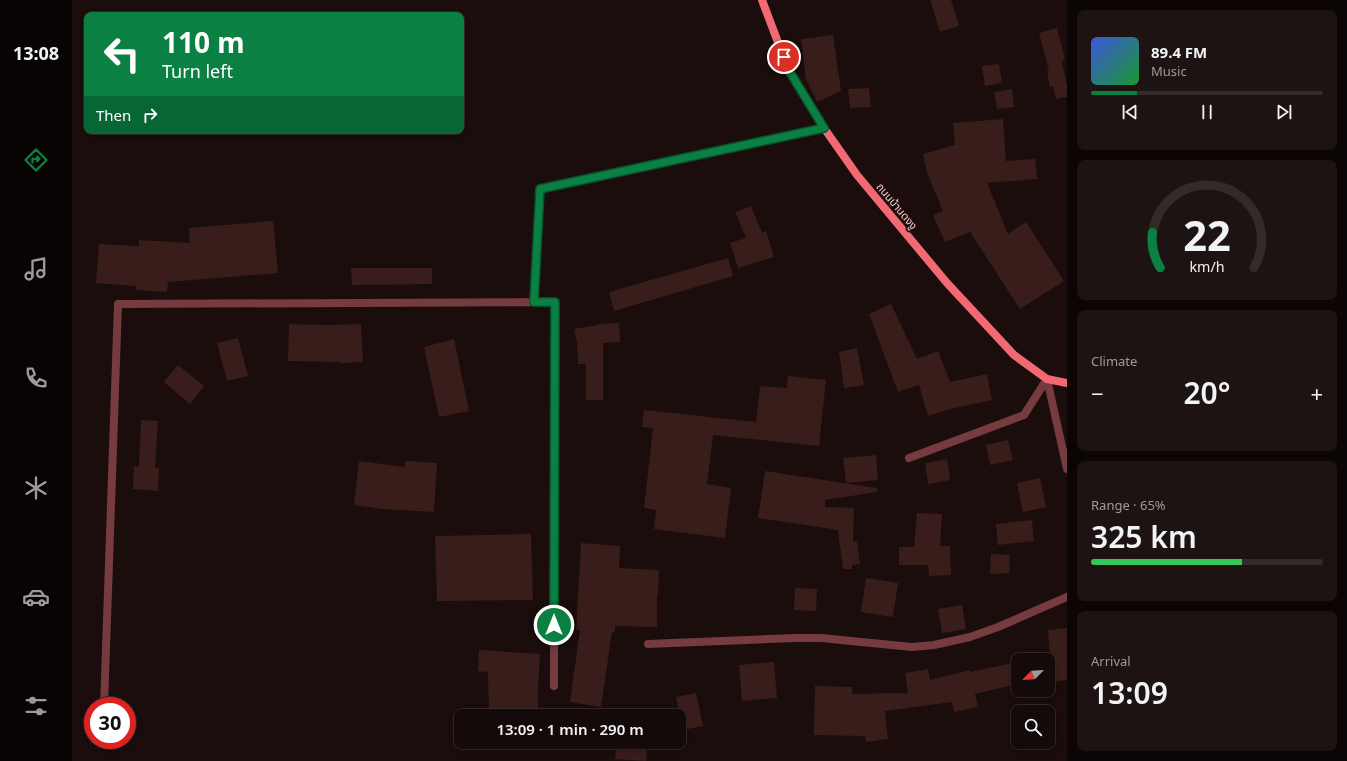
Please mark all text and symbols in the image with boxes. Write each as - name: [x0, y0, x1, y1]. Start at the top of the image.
- text: 110 m: [162, 23, 245, 61]
- icon: left: [96, 28, 148, 80]
- pin: [767, 40, 801, 74]
- text: 13:08: [13, 41, 59, 65]
- text: 89.4 FM: [1151, 42, 1207, 62]
- icon: arrive: [773, 46, 795, 68]
- text: Turn left: [162, 59, 233, 83]
- text: Music: [1151, 62, 1187, 80]
- icon: previous: [1119, 101, 1141, 123]
- icon: pause: [1196, 101, 1218, 123]
- icon: next: [1273, 101, 1295, 123]
- icon: right: [139, 104, 161, 126]
- text: Then: [96, 105, 131, 125]
- icon: directions: [22, 146, 50, 174]
- street label: ถนนบ้านดงงู: [873, 179, 921, 232]
- text: 22: [1183, 207, 1231, 263]
- icon: music: [22, 255, 50, 283]
- text: km/h: [1189, 257, 1225, 276]
- text: Climate: [1091, 352, 1137, 370]
- icon: phone: [22, 364, 50, 392]
- text: 20°: [1183, 372, 1231, 413]
- text: −: [1091, 378, 1104, 408]
- text: +: [1310, 378, 1323, 408]
- icon: climate: [22, 474, 50, 502]
- text: Range · 65%: [1091, 496, 1166, 514]
- text: 325 km: [1091, 516, 1197, 557]
- icon: car: [22, 583, 50, 611]
- position arrow: [533, 604, 575, 646]
- text: Arrival: [1091, 652, 1131, 670]
- north arrow: [1011, 653, 1055, 697]
- map controls: [1011, 653, 1055, 749]
- text: 13:09: [1091, 672, 1168, 713]
- icon: filters: [22, 692, 50, 720]
- speed limit sign: 30: [84, 697, 136, 749]
- button: search: [1011, 705, 1055, 749]
- text: 13:09 · 1 min · 290 m: [496, 719, 644, 739]

